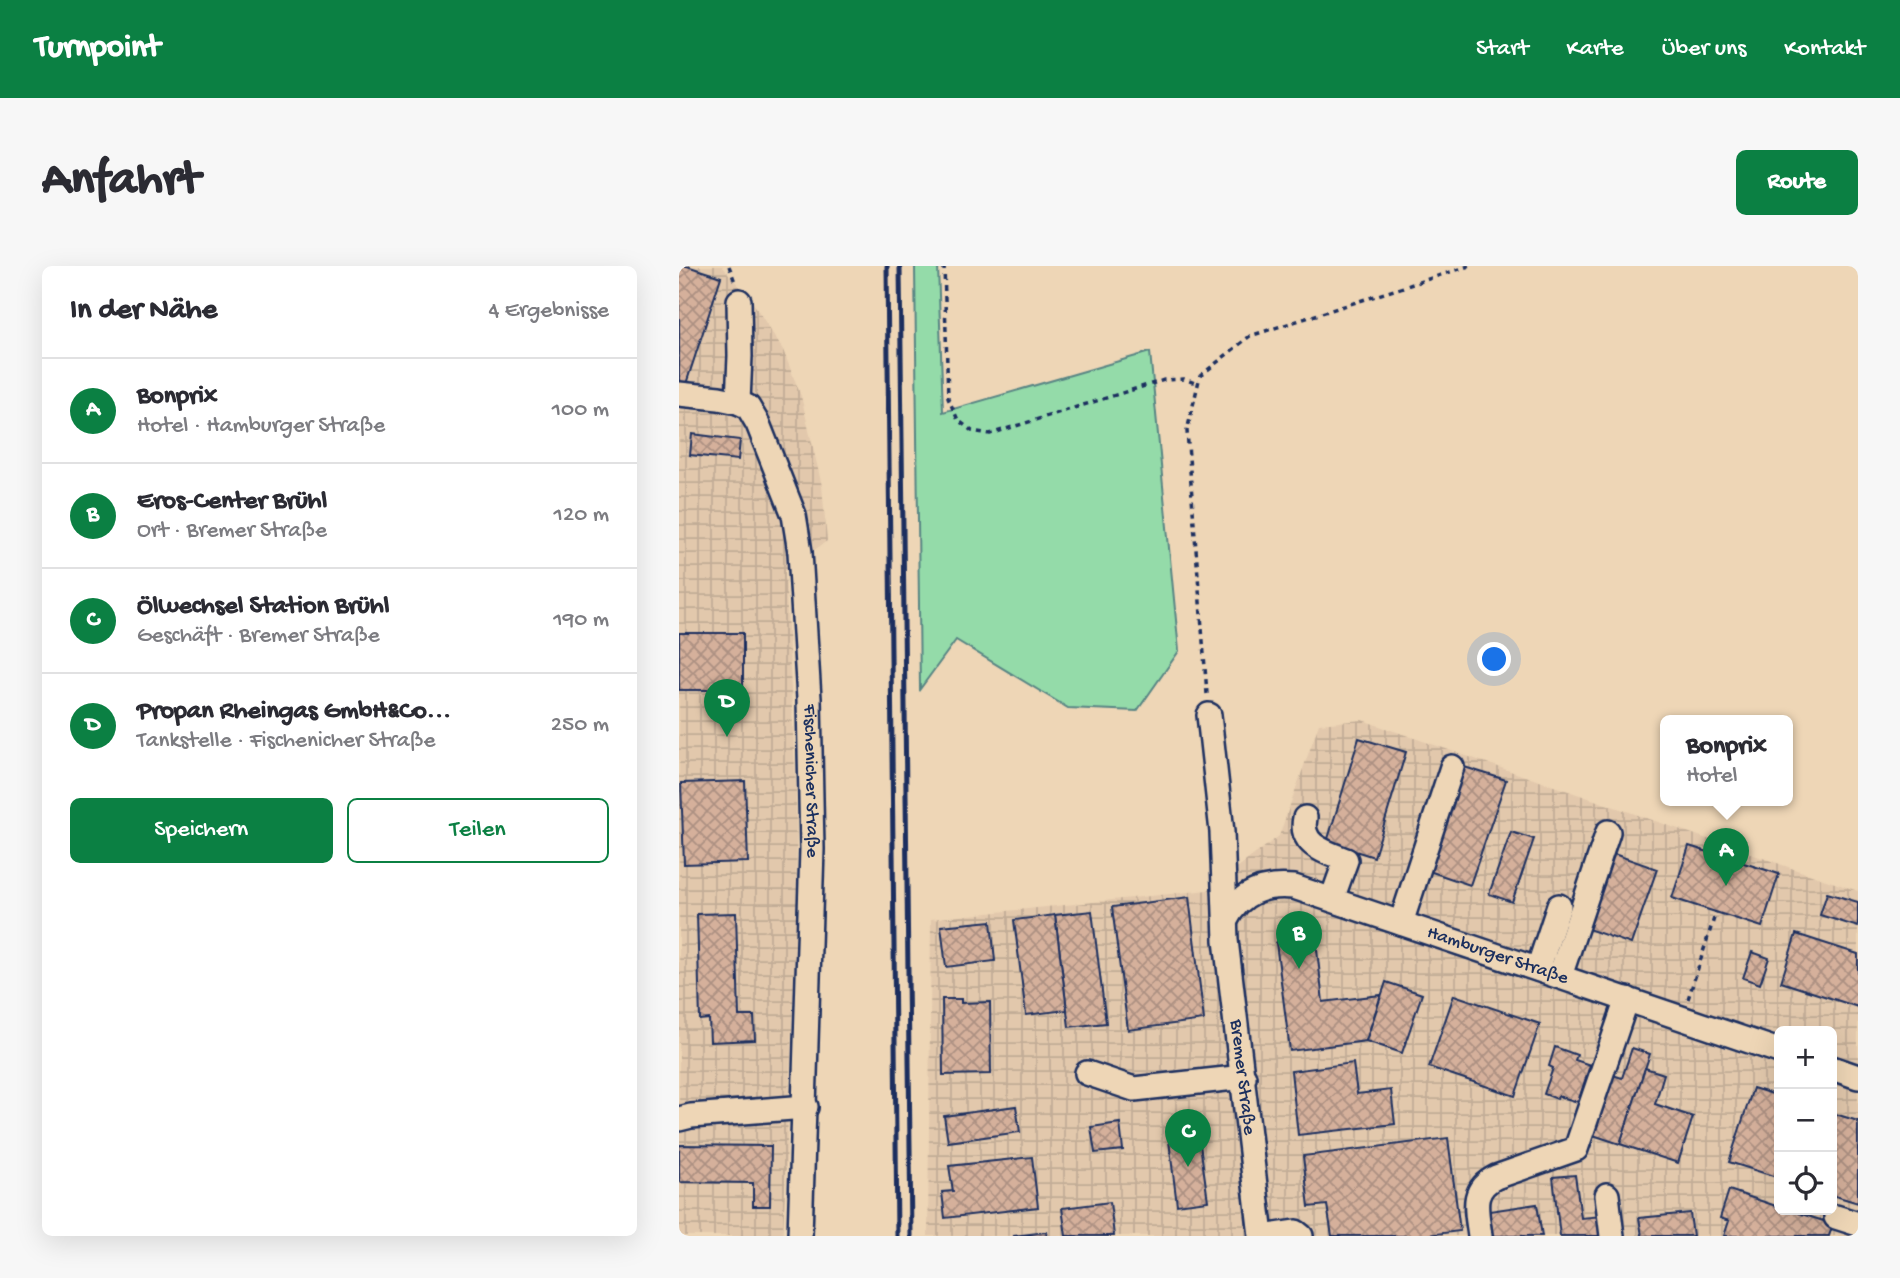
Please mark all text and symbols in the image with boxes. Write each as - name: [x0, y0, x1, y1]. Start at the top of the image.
- text: Turnpoint: [35, 30, 160, 68]
- text: Start: [1476, 35, 1528, 64]
- text: Karte: [1566, 35, 1624, 64]
- text: Über uns: [1662, 35, 1746, 64]
- text: Kontakt: [1784, 35, 1865, 64]
- button: Route: [1736, 150, 1858, 215]
- text: Anfahrt: [42, 153, 200, 211]
- text: In der Nähe: [70, 294, 217, 329]
- text: 4 Ergebnisse: [488, 298, 609, 325]
- text: Bonprix: [137, 382, 217, 413]
- text: A: [86, 397, 100, 424]
- text: 100 m: [552, 397, 609, 424]
- text: Hotel · Hamburger Straße: [137, 413, 385, 440]
- text: Eros-Center Brühl: [137, 487, 327, 518]
- text: B: [87, 502, 99, 529]
- text: 120 m: [554, 502, 609, 529]
- text: Ort · Bremer Straße: [137, 518, 327, 545]
- text: Ölwechsel Station Brühl: [137, 592, 389, 623]
- text: C: [87, 607, 99, 634]
- text: 190 m: [553, 607, 609, 634]
- text: Geschäft · Bremer Straße: [137, 623, 380, 650]
- your location: [1477, 642, 1511, 676]
- pin: D: [704, 679, 750, 737]
- text: Propan Rheingas GmbH&Co...: [137, 697, 451, 728]
- street label: Fischenicher Straße: [798, 703, 824, 858]
- text: D: [86, 712, 101, 739]
- text: 250 m: [551, 712, 609, 739]
- popup: [1660, 715, 1793, 806]
- text: Tankstelle · Fischenicher Straße: [137, 728, 435, 755]
- text: Bonprix: [1686, 732, 1767, 763]
- text: Hotel: [1686, 763, 1738, 790]
- button: Speichern: [70, 798, 333, 863]
- button: Teilen: [347, 798, 609, 863]
- pin: A: [1703, 828, 1749, 886]
- pin: B: [1276, 911, 1322, 969]
- street label: Hamburger Straße: [1424, 921, 1571, 990]
- street label: Bremer Straße: [1224, 1017, 1260, 1136]
- map controls: [1774, 1026, 1837, 1215]
- button: +: [1774, 1026, 1837, 1089]
- button: −: [1774, 1089, 1837, 1152]
- pin: C: [1165, 1109, 1211, 1167]
- button: locate: [1774, 1152, 1837, 1215]

